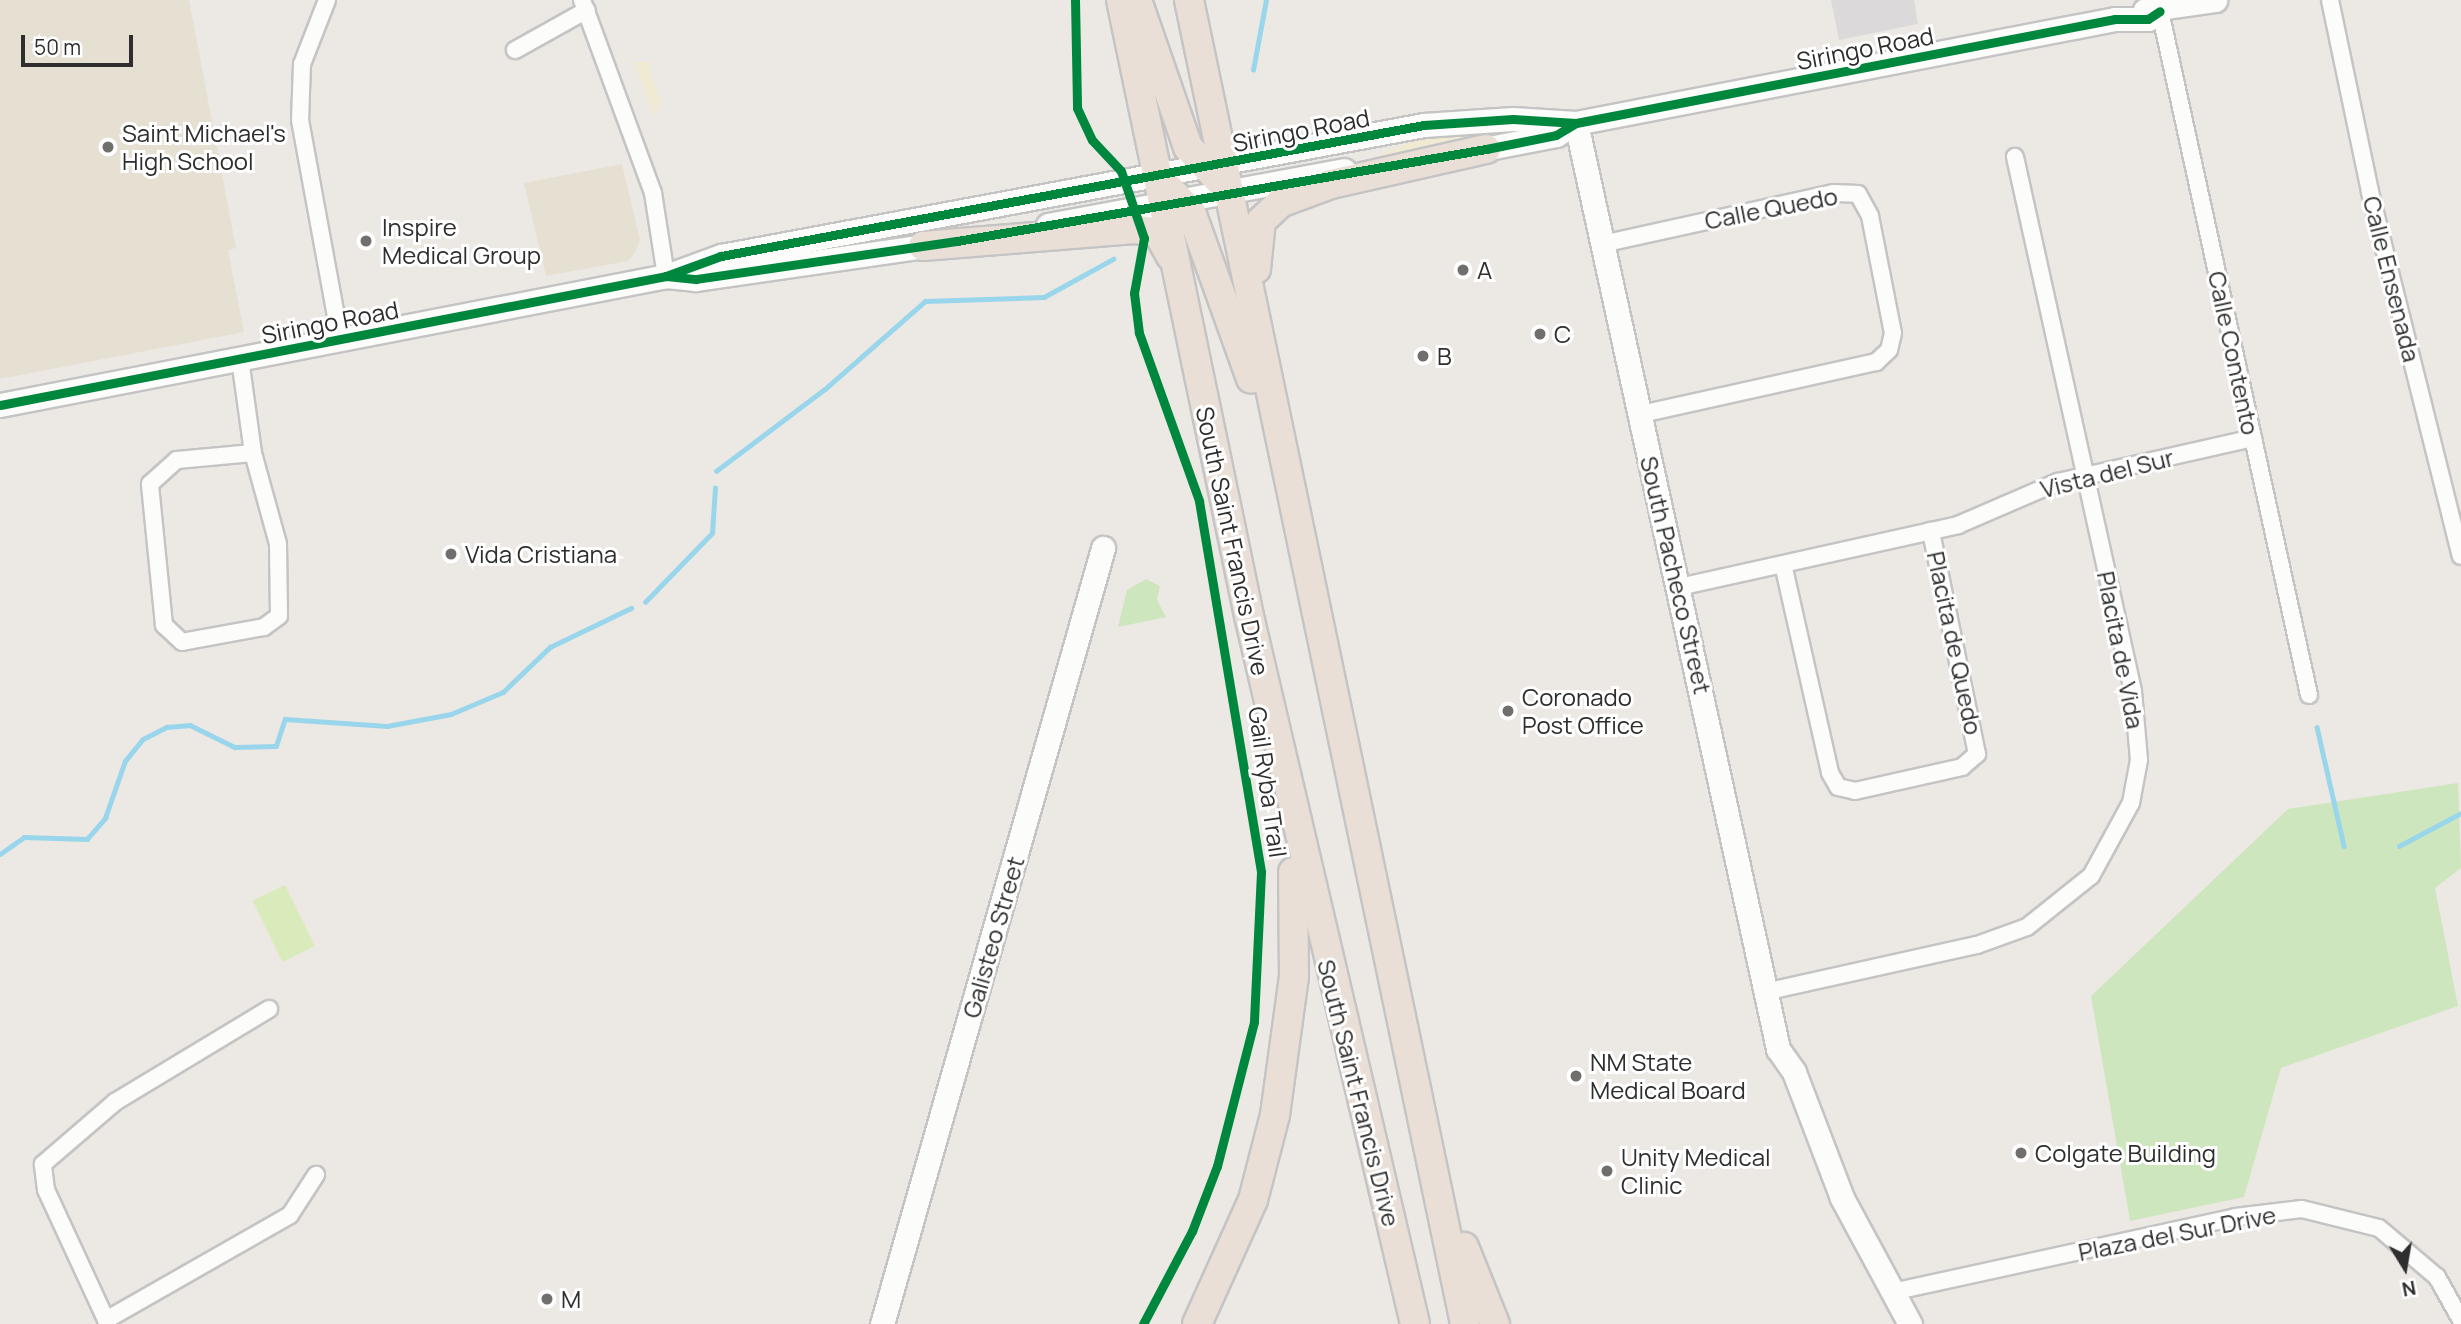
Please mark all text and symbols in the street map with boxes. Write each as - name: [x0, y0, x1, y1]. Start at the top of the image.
- scale bar: [24, 21, 136, 65]
- street label: Siringo Road: [1794, 21, 1936, 75]
- text: 50 m: [34, 33, 81, 61]
- street label: Siringo Road: [1230, 103, 1372, 157]
- place label: Saint Michael's High School: [122, 119, 286, 175]
- marker: Saint Michael's High School: [100, 139, 116, 155]
- street label: Calle Quedo: [1702, 181, 1840, 235]
- street label: Calle Ensenada: [2357, 193, 2427, 365]
- place label: Inspire Medical Group: [382, 213, 541, 269]
- marker: Inspire Medical Group: [356, 231, 376, 251]
- place label: A: [1477, 256, 1492, 284]
- marker: A: [1455, 262, 1471, 278]
- street label: Calle Contento: [2203, 269, 2265, 437]
- street label: Siringo Road: [259, 295, 401, 349]
- place label: C: [1554, 320, 1571, 348]
- marker: C: [1532, 326, 1548, 342]
- place label: B: [1437, 342, 1452, 370]
- marker: B: [1415, 348, 1431, 364]
- street label: South Saint Francis Drive: [1190, 404, 1276, 678]
- street label: Vista del Sur: [2037, 443, 2177, 503]
- street label: South Pacheco Street: [1635, 453, 1717, 697]
- place label: Vida Cristiana: [465, 540, 617, 568]
- marker: Vida Cristiana: [443, 546, 459, 562]
- street label: Placita de Quedo: [1921, 549, 1989, 737]
- street label: Placita de Vida: [2092, 569, 2150, 731]
- place label: Coronado Post Office: [1522, 683, 1644, 739]
- marker: Coronado Post Office: [1500, 703, 1516, 719]
- street label: Gail Ryba Trail: [1243, 705, 1293, 859]
- street label: Galisteo Street: [956, 853, 1030, 1021]
- street label: South Saint Francis Drive: [1312, 957, 1406, 1229]
- place label: NM State Medical Board: [1590, 1048, 1746, 1104]
- marker: NM State Medical Board: [1568, 1068, 1584, 1084]
- place label: Colgate Building: [2035, 1139, 2216, 1167]
- place label: Unity Medical Clinic: [1621, 1143, 1771, 1199]
- marker: Colgate Building: [2013, 1145, 2029, 1161]
- marker: Unity Medical Clinic: [1599, 1163, 1615, 1179]
- street label: Plaza del Sur Drive: [2076, 1200, 2278, 1266]
- north arrow: [2370, 1233, 2440, 1303]
- text: N: [2400, 1275, 2418, 1303]
- place label: M: [561, 1285, 581, 1313]
- marker: M: [539, 1291, 555, 1307]

